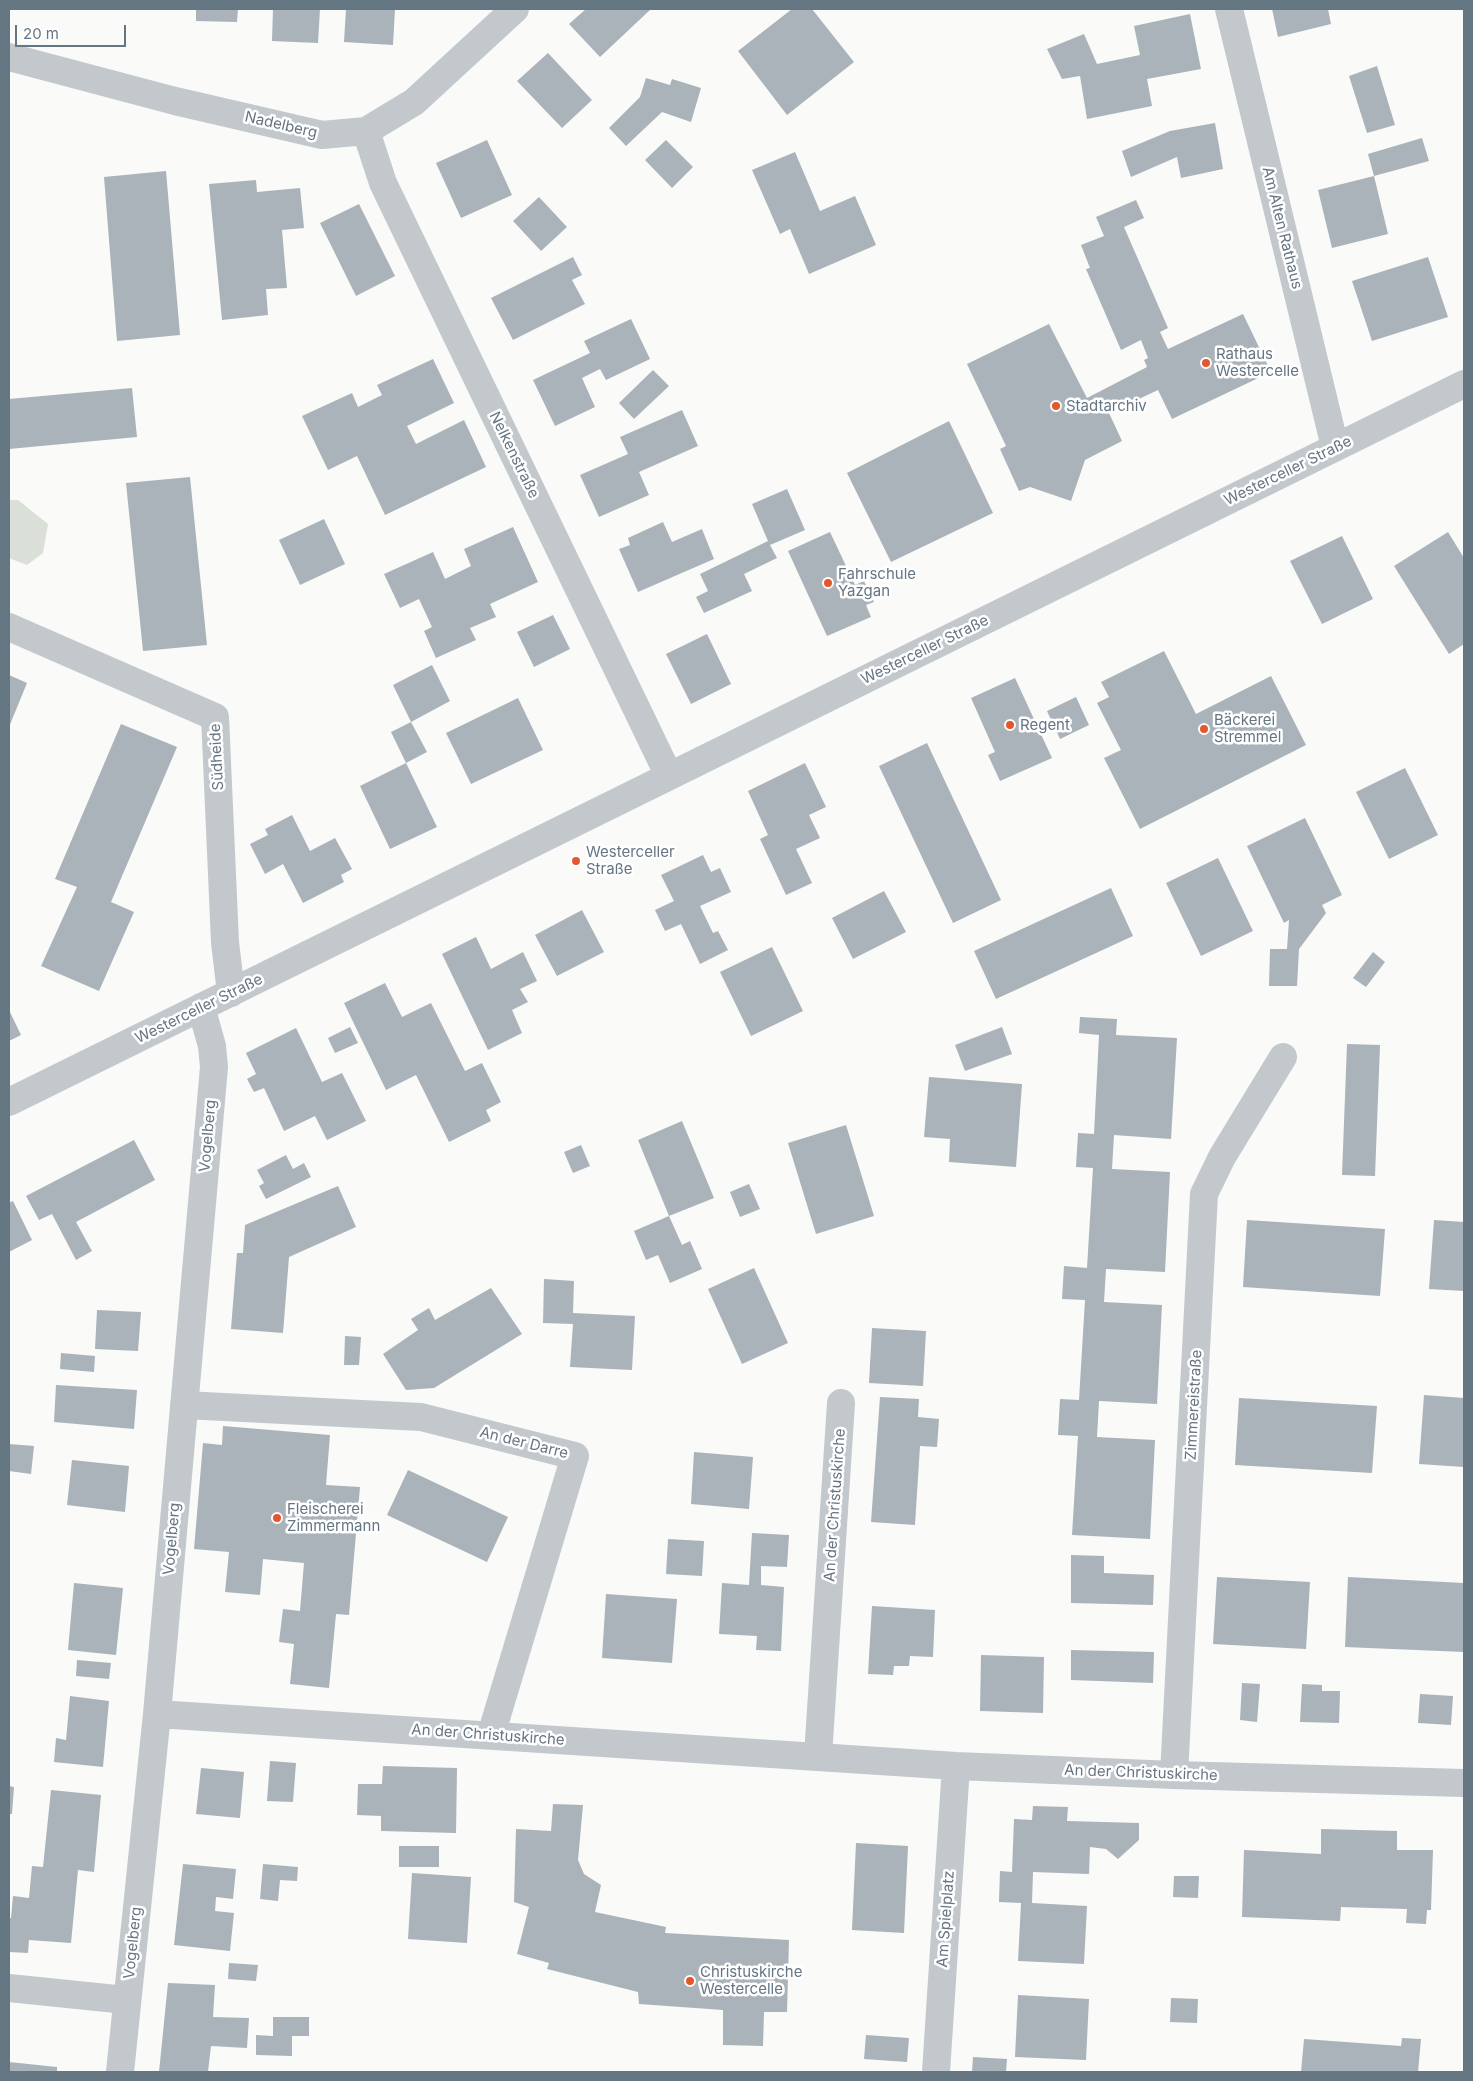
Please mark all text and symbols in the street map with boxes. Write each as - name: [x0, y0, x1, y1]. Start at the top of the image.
- scale bar: [18, 15, 129, 47]
- text: 20 m: [23, 24, 59, 43]
- street label: Nadelberg: [243, 108, 319, 142]
- street label: Am Alten Rathaus: [1258, 165, 1306, 291]
- place label: Rathaus Westercelle: [1216, 345, 1299, 380]
- marker: Rathaus Westercelle: [1200, 357, 1212, 369]
- place label: Stadtarchiv: [1066, 397, 1147, 415]
- marker: Stadtarchiv: [1050, 400, 1062, 412]
- street label: Nelkenstraße: [485, 409, 543, 501]
- street label: Westerceller Straße: [1221, 432, 1355, 510]
- place label: Fahrschule Yazgan: [838, 565, 916, 600]
- marker: Fahrschule Yazgan: [822, 577, 834, 589]
- street label: Westerceller Straße: [858, 611, 992, 689]
- place label: Bäckerei Stremmel: [1214, 711, 1281, 746]
- place label: Regent: [1020, 716, 1070, 734]
- marker: Regent: [1004, 719, 1016, 731]
- street label: Südheide: [206, 723, 228, 791]
- marker: Bäckerei Stremmel: [1198, 723, 1210, 735]
- place label: Westerceller Straße: [586, 843, 675, 878]
- marker: Westerceller Straße: [570, 855, 582, 867]
- street label: Westerceller Straße: [132, 970, 266, 1048]
- street label: Vogelberg: [196, 1099, 220, 1173]
- street label: Zimmereistraße: [1182, 1349, 1206, 1461]
- street label: An der Darre: [478, 1423, 570, 1463]
- street label: An der Christuskirche: [821, 1428, 849, 1582]
- place label: Fleischerei Zimmermann: [287, 1500, 380, 1535]
- street label: Vogelberg: [160, 1502, 184, 1576]
- marker: Fleischerei Zimmermann: [271, 1512, 283, 1524]
- street label: An der Christuskirche: [411, 1721, 565, 1749]
- street label: An der Christuskirche: [1064, 1761, 1218, 1785]
- street label: Am Spielplatz: [934, 1870, 958, 1968]
- street label: Vogelberg: [120, 1906, 146, 1980]
- place label: Christuskirche Westercelle: [700, 1963, 802, 1998]
- marker: Christuskirche Westercelle: [684, 1975, 696, 1987]

